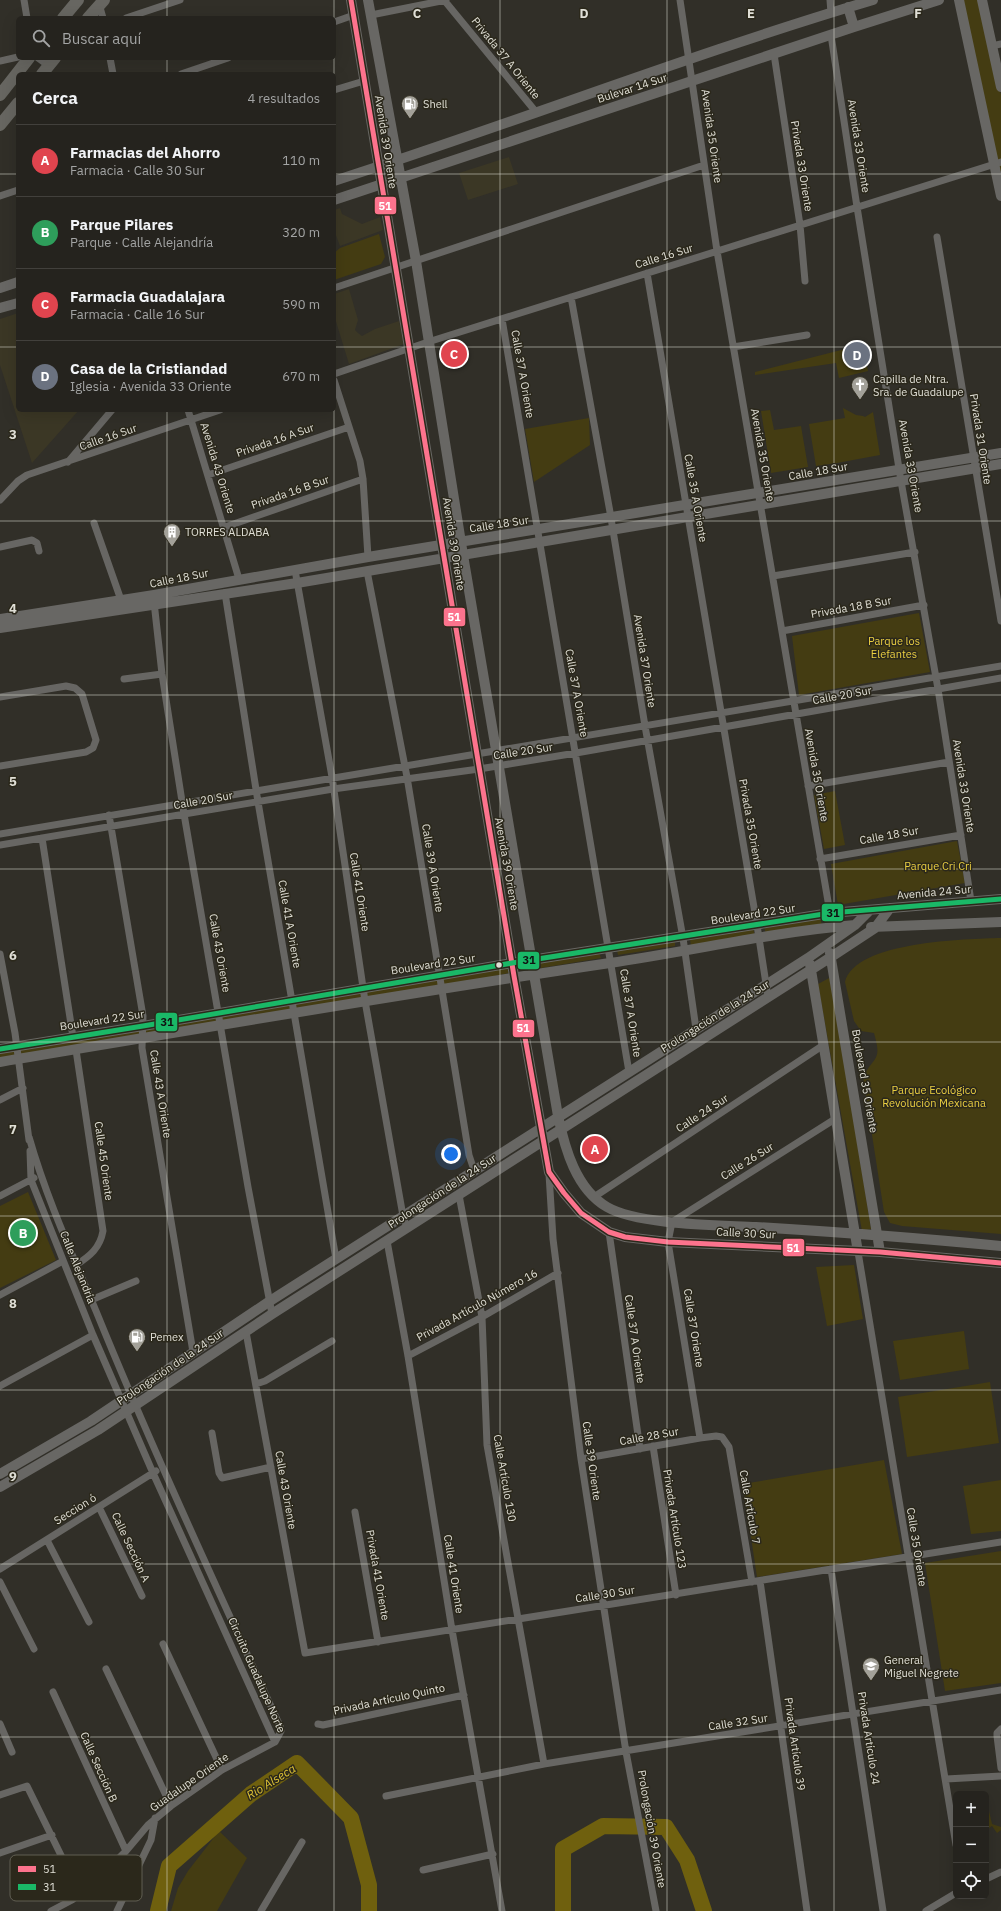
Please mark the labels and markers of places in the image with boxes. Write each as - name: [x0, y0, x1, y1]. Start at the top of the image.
- fuel station icon: Shell: [400, 94, 420, 119]
- place label: Shell: [423, 97, 448, 111]
- pin: C: [441, 339, 467, 369]
- pin: D: [844, 340, 870, 370]
- place label: Capilla de Ntra. Sra. de Guadalupe: [873, 372, 964, 399]
- church icon: Capilla de Ntra. Sra. de Guadalupe: [850, 375, 870, 400]
- building icon: TORRES ALDABA: [162, 522, 182, 547]
- place label: TORRES ALDABA: [185, 525, 269, 539]
- unlabelled marker: [494, 960, 504, 970]
- pin: A: [582, 1134, 608, 1164]
- pin: B: [10, 1218, 36, 1248]
- fuel station icon: Pemex: [127, 1327, 147, 1352]
- place label: Pemex: [150, 1330, 184, 1344]
- place label: General Miguel Negrete: [884, 1653, 959, 1680]
- school or university icon: General Miguel Negrete: [861, 1656, 881, 1681]

